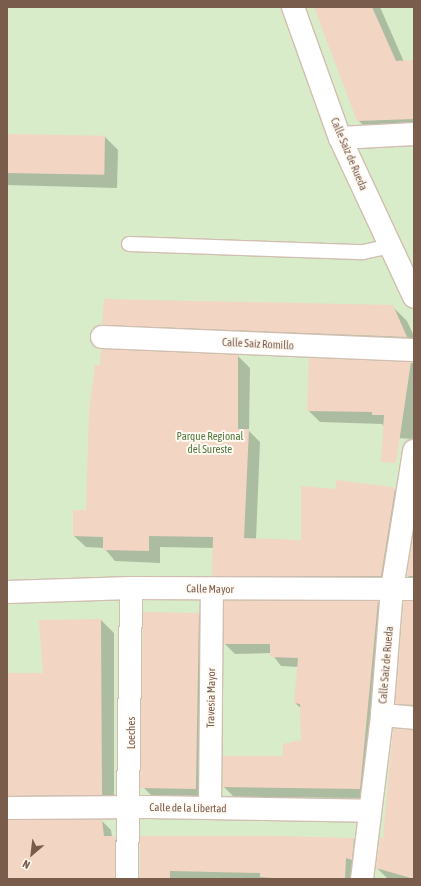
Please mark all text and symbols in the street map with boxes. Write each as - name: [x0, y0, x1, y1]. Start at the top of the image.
- street label: Calle Saiz de Rueda: [328, 116, 370, 192]
- street label: Calle Saiz Romillo: [222, 336, 294, 352]
- park label: Parque Regional del Sureste: [177, 430, 243, 456]
- street label: Calle Mayor: [186, 582, 234, 596]
- street label: Calle Saiz de Rueda: [376, 626, 396, 704]
- street label: Travesía Mayor: [204, 668, 218, 728]
- street label: Loeches: [124, 717, 138, 749]
- street label: Calle de la Libertad: [149, 801, 227, 815]
- north arrow: [12, 834, 52, 874]
- text: N: [21, 858, 32, 871]

